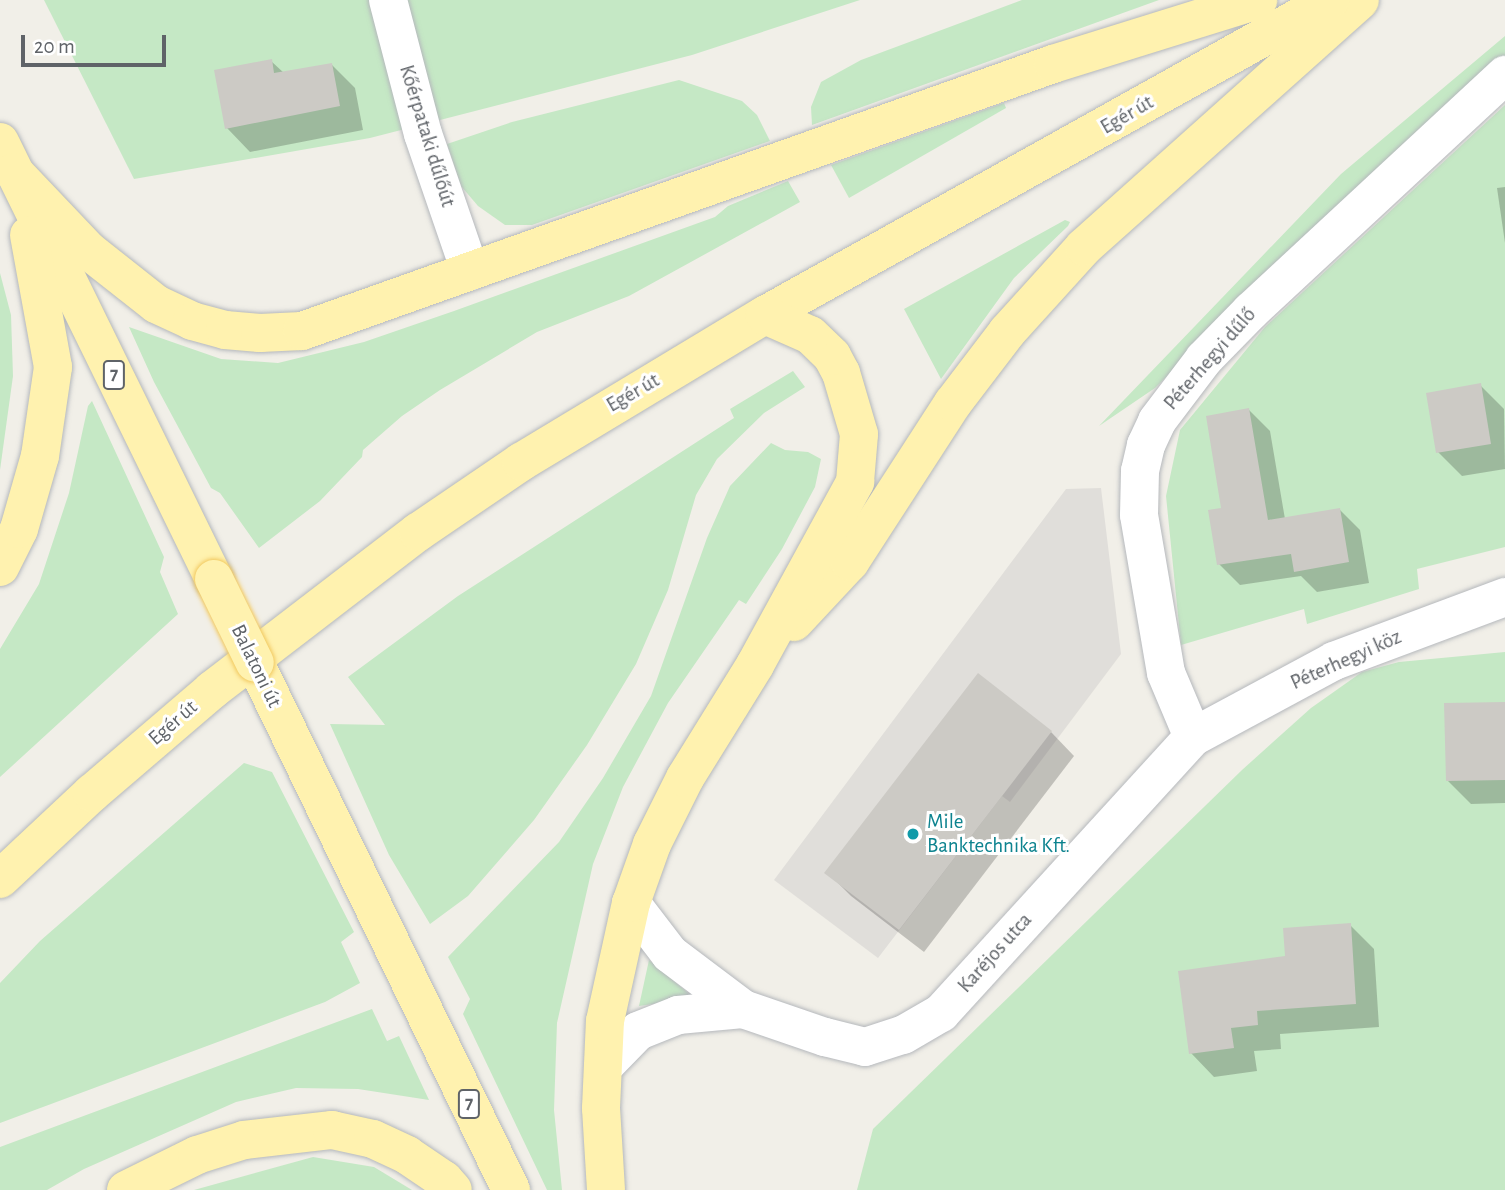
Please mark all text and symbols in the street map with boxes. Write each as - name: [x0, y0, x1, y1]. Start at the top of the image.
- scale bar: [24, 21, 170, 65]
- text: 20 m: [34, 36, 75, 57]
- street label: Kőérpataki dűlőút: [393, 62, 461, 210]
- street label: Egér út: [1096, 90, 1158, 140]
- street label: Péterhegyi dűlő: [1159, 302, 1261, 416]
- road number: 7: [102, 360, 126, 390]
- street label: Egér út: [602, 368, 664, 418]
- street label: Balatoni út: [225, 620, 287, 712]
- street label: Péterhegyi köz: [1287, 624, 1405, 696]
- street label: Egér út: [143, 695, 203, 751]
- place label: Mile Banktechnika Kft.: [927, 809, 1070, 859]
- marker: Mile Banktechnika Kft.: [905, 826, 921, 842]
- street label: Karéjos utca: [953, 908, 1037, 998]
- road number: 7: [457, 1088, 481, 1120]

